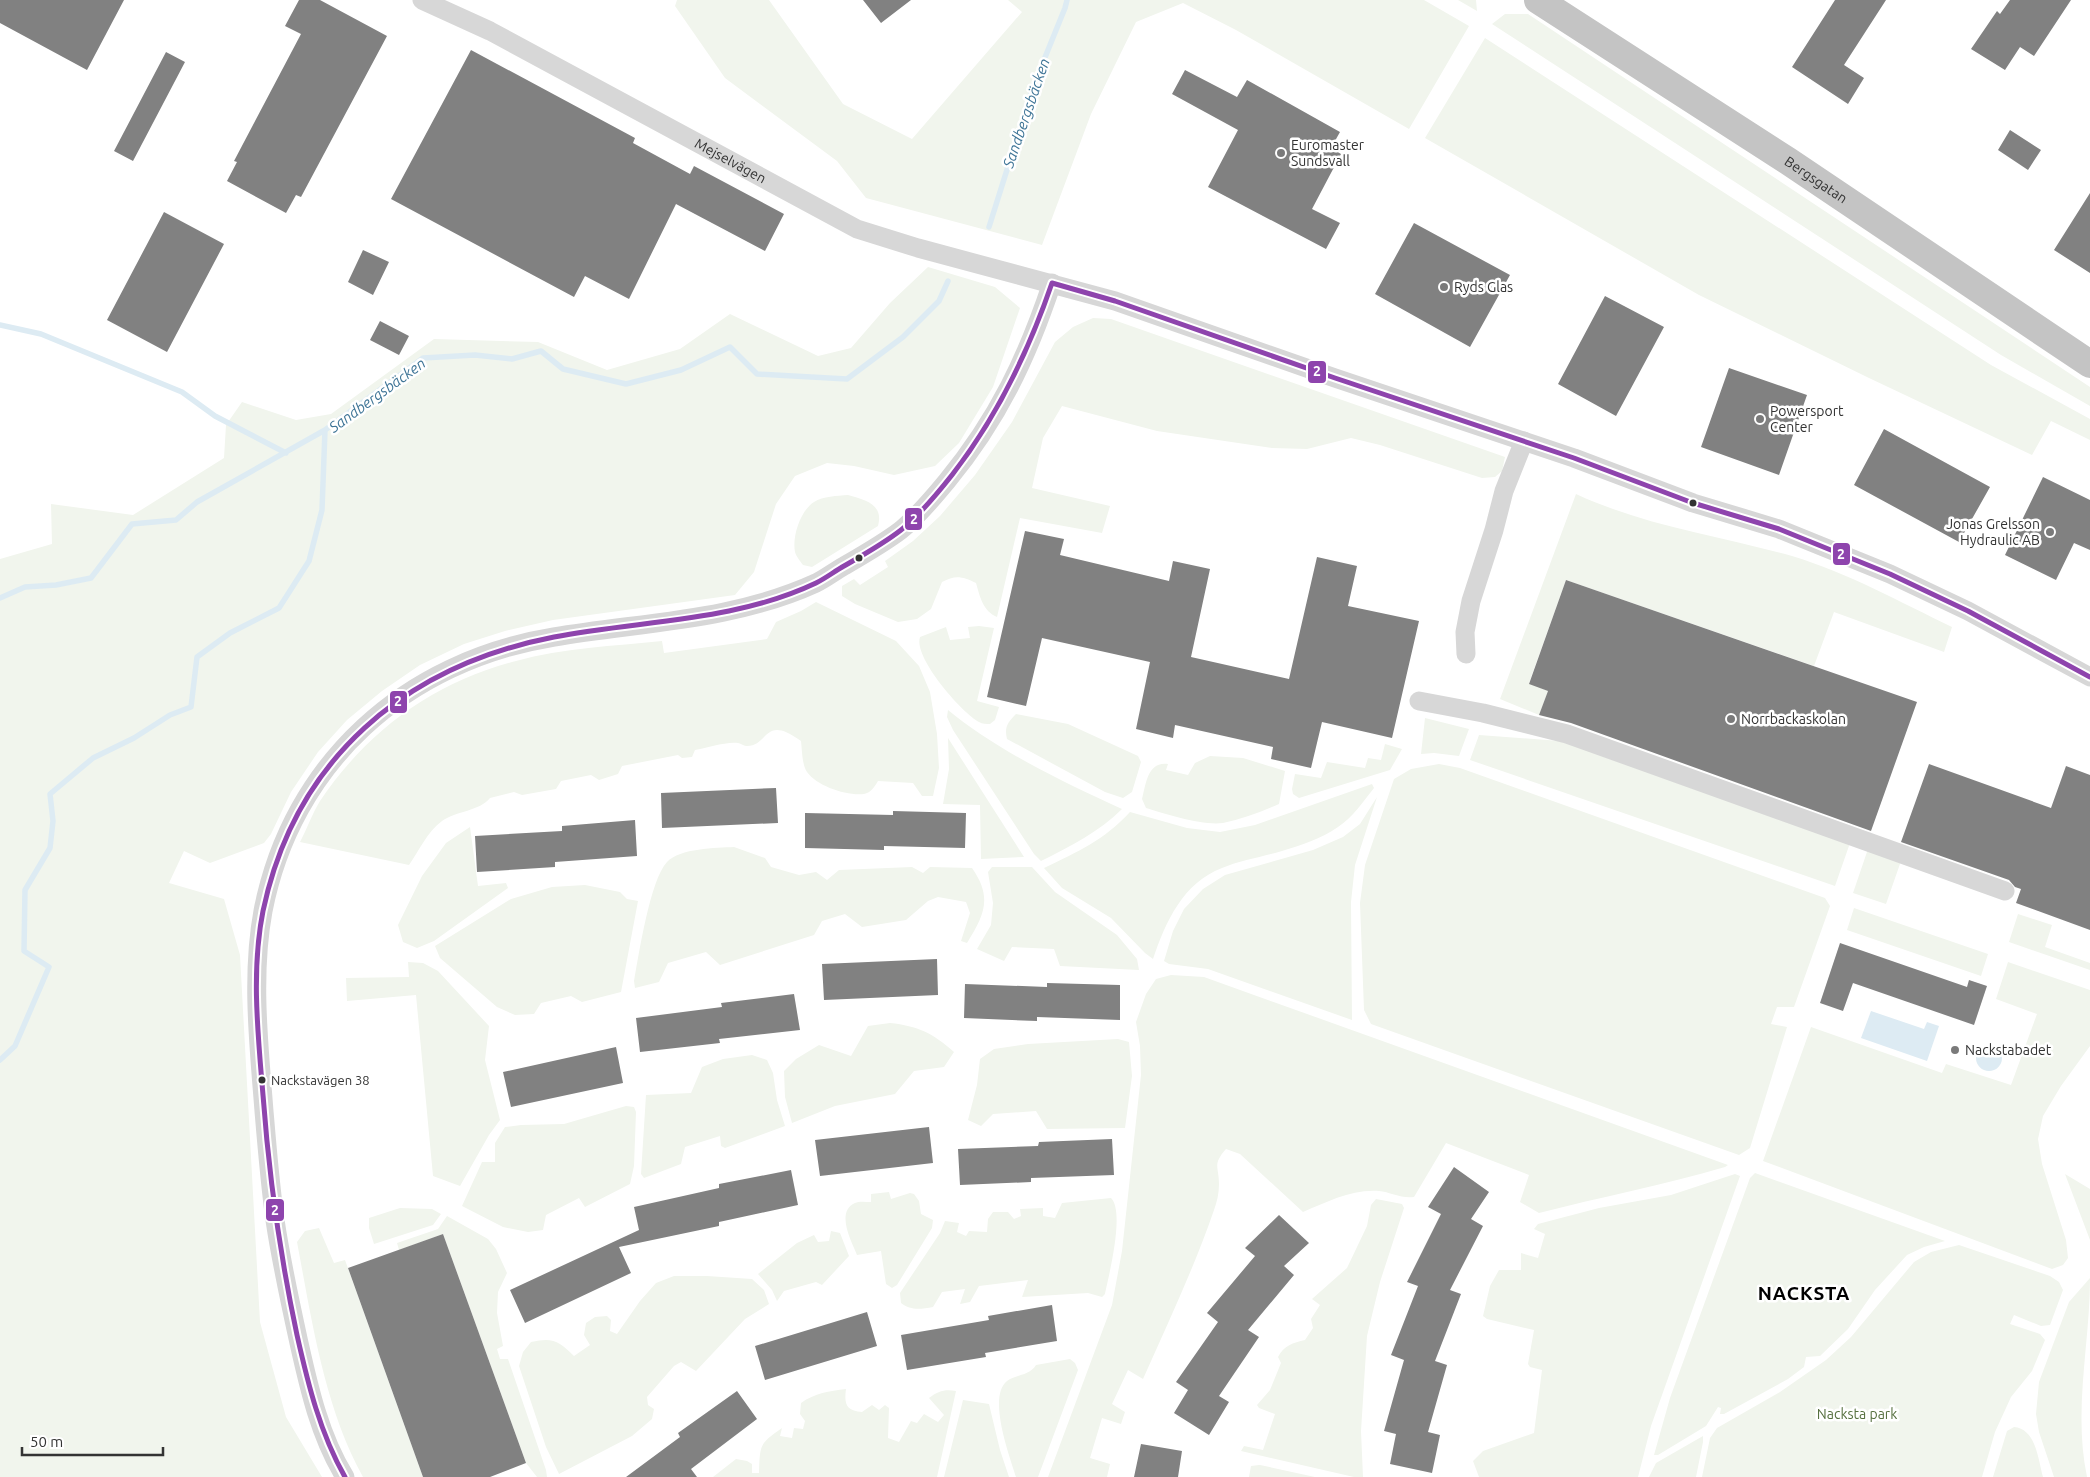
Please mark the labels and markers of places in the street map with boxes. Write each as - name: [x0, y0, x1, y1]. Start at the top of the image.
- place label: Euromaster Sundsvall: [1291, 137, 1365, 169]
- marker: Euromaster Sundsvall: [1275, 147, 1287, 159]
- place label: Ryds Glas: [1454, 279, 1513, 295]
- marker: Ryds Glas: [1438, 281, 1450, 293]
- place label: Powersport Center: [1770, 403, 1844, 435]
- marker: Powersport Center: [1754, 413, 1766, 425]
- unlabelled marker: [1688, 498, 1698, 508]
- place label: Jonas Grelsson Hydraulic AB: [1946, 516, 2040, 548]
- marker: Jonas Grelsson Hydraulic AB: [2044, 526, 2056, 538]
- unlabelled marker: [854, 553, 864, 563]
- place label: Norrbackaskolan: [1741, 711, 1846, 727]
- marker: Norrbackaskolan: [1725, 713, 1737, 725]
- place label: Nackstabadet: [1965, 1042, 2052, 1058]
- marker: Nackstabadet: [1949, 1044, 1961, 1056]
- place label: Nackstavägen 38: [271, 1073, 370, 1087]
- marker: Nackstavägen 38: [257, 1075, 267, 1085]

